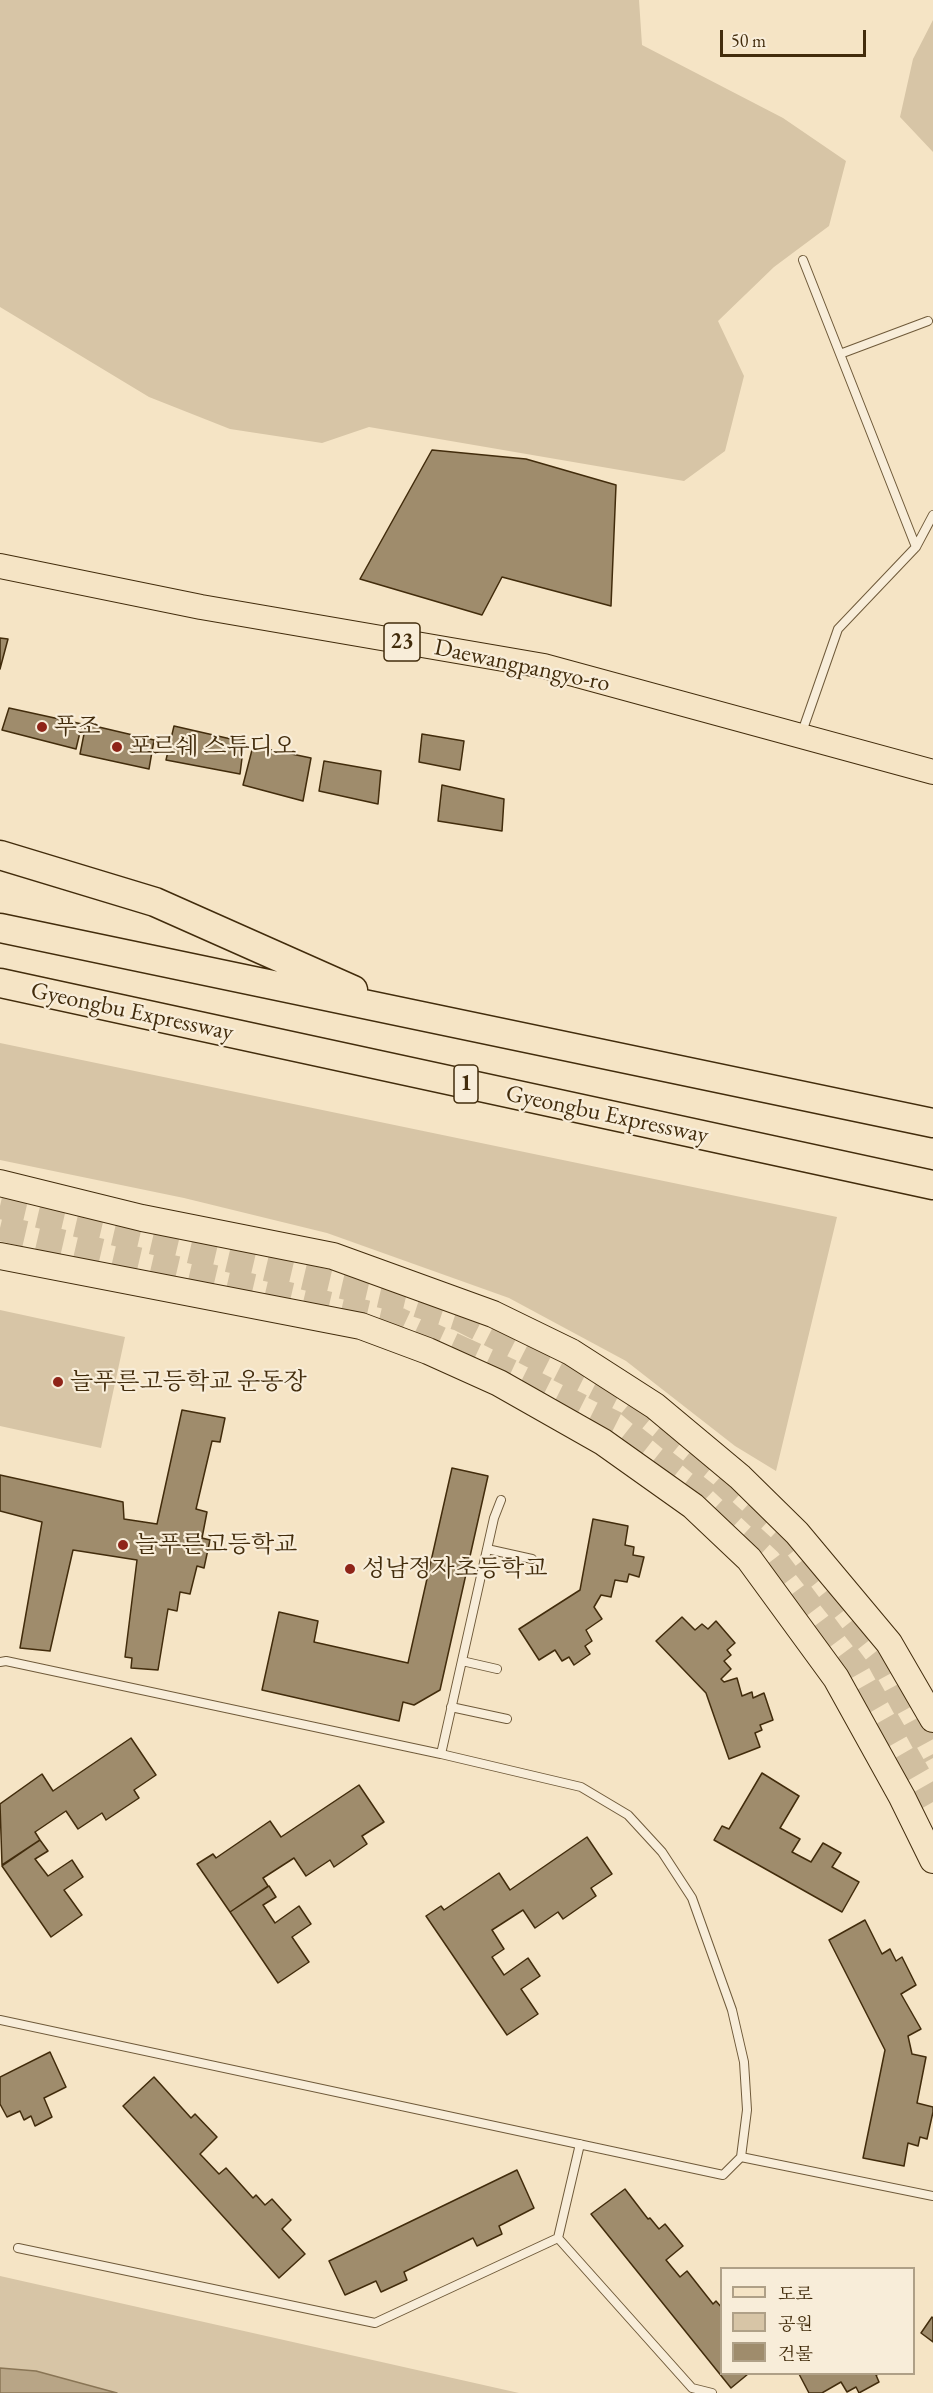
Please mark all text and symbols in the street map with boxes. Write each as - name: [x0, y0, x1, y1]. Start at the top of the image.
- scale bar: [723, 18, 868, 56]
- text: 50 m: [731, 29, 766, 52]
- road number: 23: [384, 623, 420, 661]
- street label: Daewangpangyo-ro: [432, 633, 612, 699]
- place label: 푸조: [54, 713, 100, 741]
- marker: 푸조: [35, 720, 49, 734]
- place label: 포르쉐 스튜디오: [129, 733, 296, 761]
- marker: 포르쉐 스튜디오: [110, 740, 124, 754]
- street label: Gyeongbu Expressway: [28, 976, 236, 1048]
- road number: 1: [454, 1065, 478, 1103]
- street label: Gyeongbu Expressway: [503, 1079, 711, 1151]
- place label: 늘푸른고등학교 운동장: [70, 1368, 307, 1396]
- marker: 늘푸른고등학교 운동장: [51, 1375, 65, 1389]
- place label: 늘푸른고등학교: [135, 1531, 297, 1559]
- marker: 늘푸른고등학교: [116, 1538, 130, 1552]
- place label: 성남정자초등학교: [362, 1555, 547, 1583]
- marker: 성남정자초등학교: [343, 1562, 357, 1576]
- legend: [720, 2267, 915, 2375]
- text: 도로: [778, 2282, 813, 2305]
- text: 공원: [778, 2312, 813, 2335]
- text: 건물: [778, 2342, 813, 2365]

